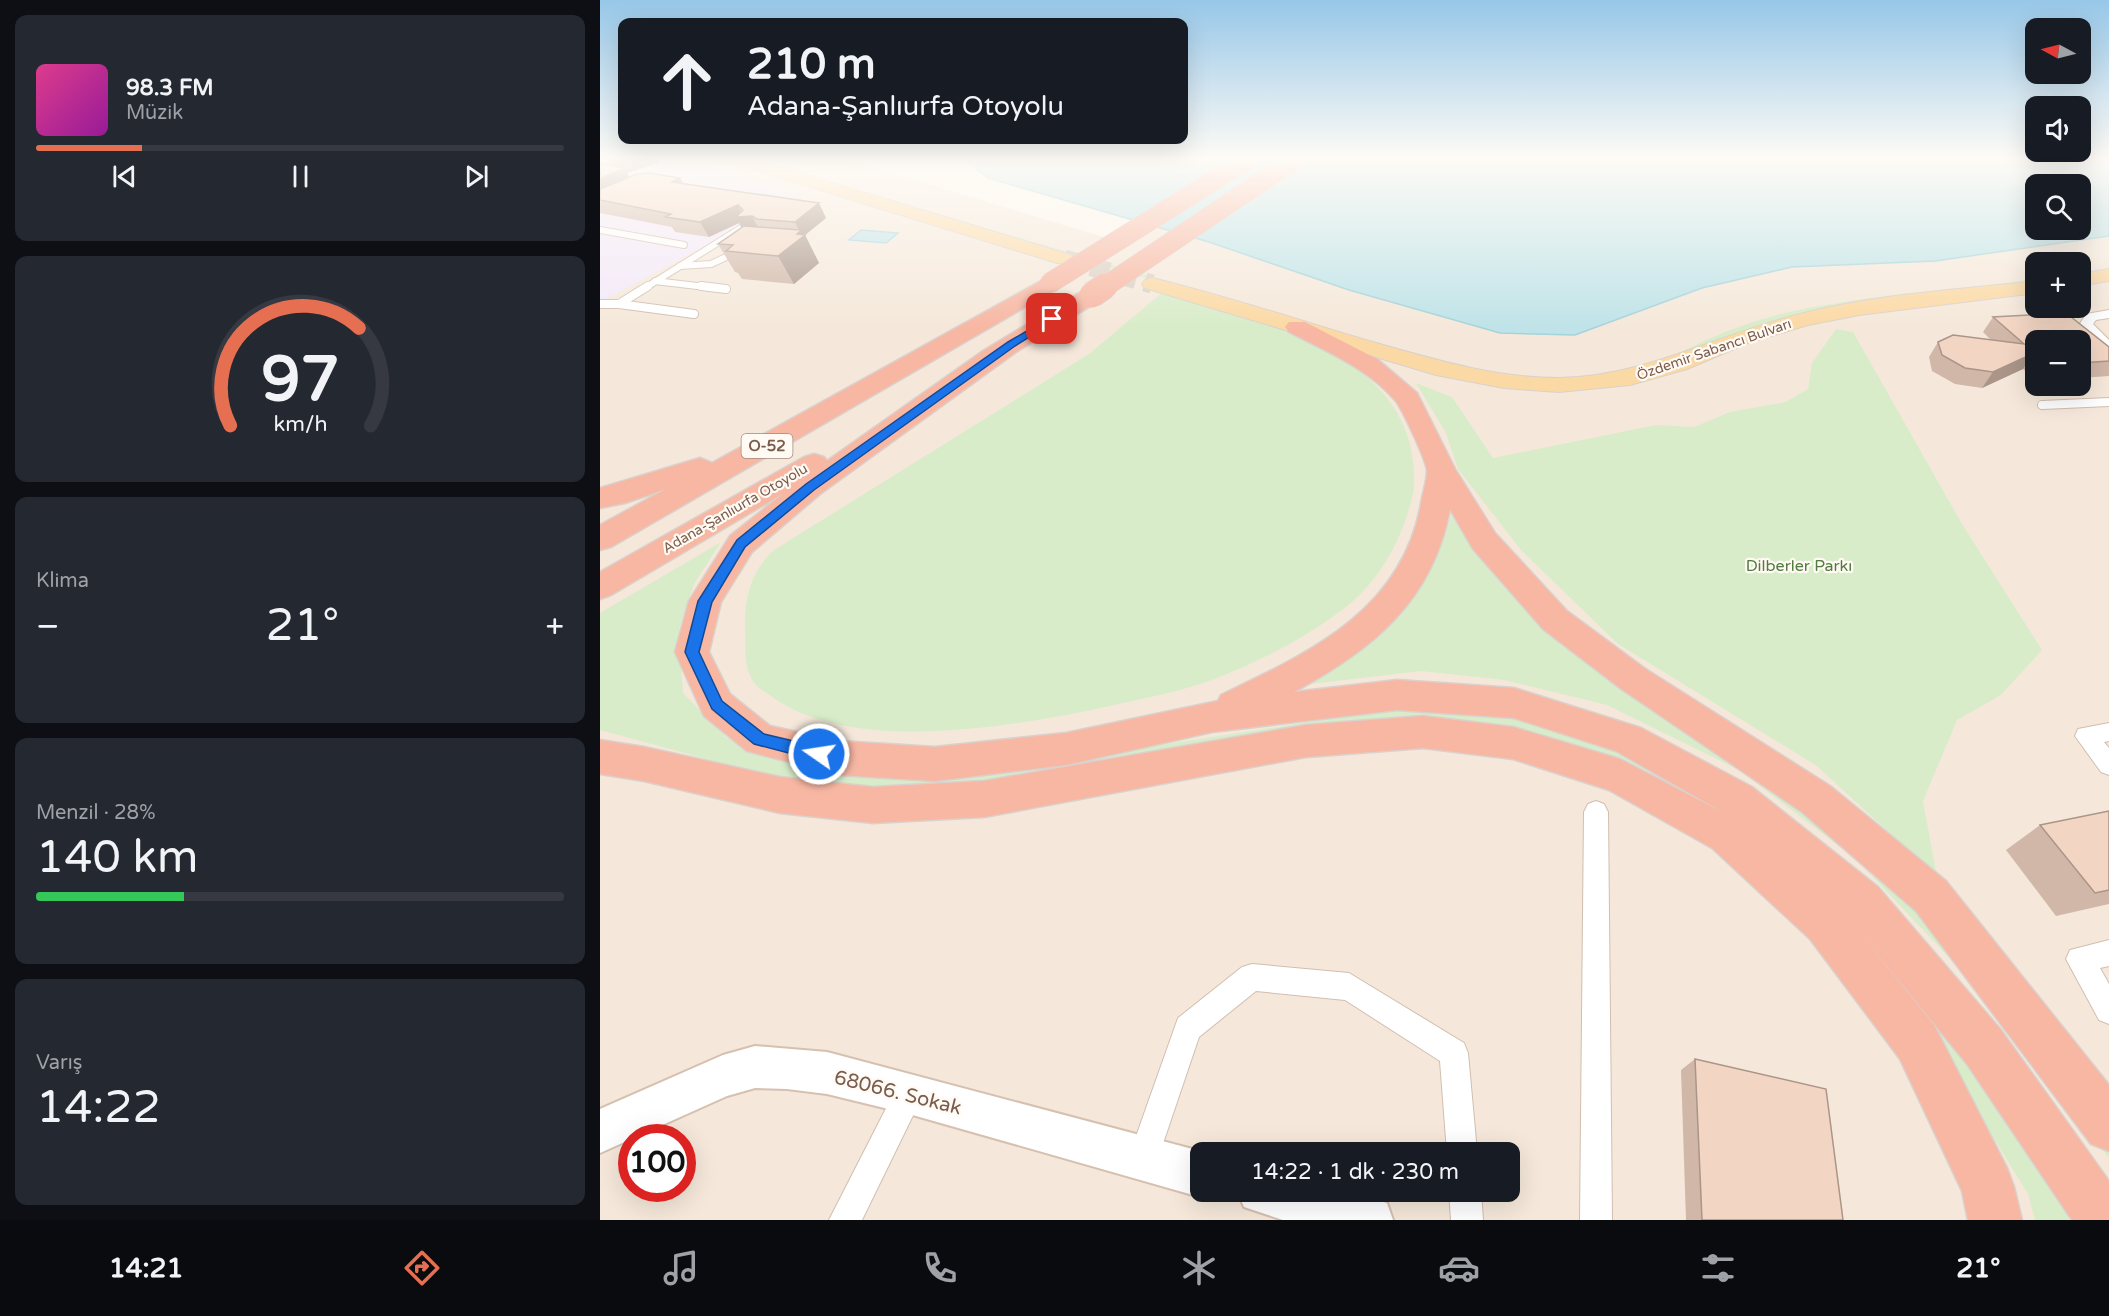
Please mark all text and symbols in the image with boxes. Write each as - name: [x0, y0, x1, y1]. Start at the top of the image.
- north arrow: [2025, 18, 2091, 84]
- map controls: [2025, 18, 2091, 396]
- text: 210 m: [747, 39, 876, 90]
- icon: ahead: [648, 42, 726, 120]
- text: 98.3 FM: [126, 75, 214, 101]
- text: Adana-Şanlıurfa Otoyolu: [747, 90, 1064, 123]
- button: sound: [2025, 96, 2091, 162]
- text: Müzik: [126, 101, 183, 125]
- icon: previous: [108, 160, 141, 193]
- icon: pause: [284, 160, 317, 193]
- icon: next: [460, 160, 493, 193]
- button: search: [2025, 174, 2091, 240]
- button: +: [2025, 252, 2091, 318]
- pin: [1026, 293, 1077, 344]
- icon: arrive: [1035, 302, 1068, 335]
- street label: Özdemir Sabancı Bulvarı: [1635, 315, 1794, 384]
- button: −: [2025, 330, 2091, 396]
- text: 97: [261, 343, 339, 418]
- text: km/h: [273, 411, 327, 437]
- road number: O-52: [742, 434, 792, 458]
- street label: Adana-Şanlıurfa Otoyolu: [660, 460, 811, 557]
- park label: Dilberler Parkı: [1746, 556, 1852, 576]
- text: Klima: [36, 569, 89, 593]
- text: 21°: [266, 599, 339, 653]
- text: −: [36, 607, 60, 646]
- text: +: [545, 607, 564, 646]
- position arrow: [787, 722, 851, 786]
- text: Menzil · 28%: [36, 801, 155, 825]
- text: 140 km: [36, 831, 198, 885]
- text: Varış: [36, 1051, 82, 1075]
- street label: 68066. Sokak: [832, 1066, 964, 1120]
- text: 14:22: [36, 1081, 161, 1135]
- speed limit sign: 100: [618, 1124, 696, 1202]
- text: 14:22 · 1 dk · 230 m: [1251, 1159, 1459, 1185]
- icon: directions: [401, 1247, 443, 1289]
- icon: music: [660, 1247, 702, 1289]
- icon: phone: [919, 1247, 961, 1289]
- icon: climate: [1178, 1247, 1220, 1289]
- icon: car: [1438, 1247, 1480, 1289]
- icon: filters: [1697, 1247, 1739, 1289]
- text: 14:21: [109, 1252, 183, 1285]
- text: 21°: [1956, 1252, 2000, 1285]

